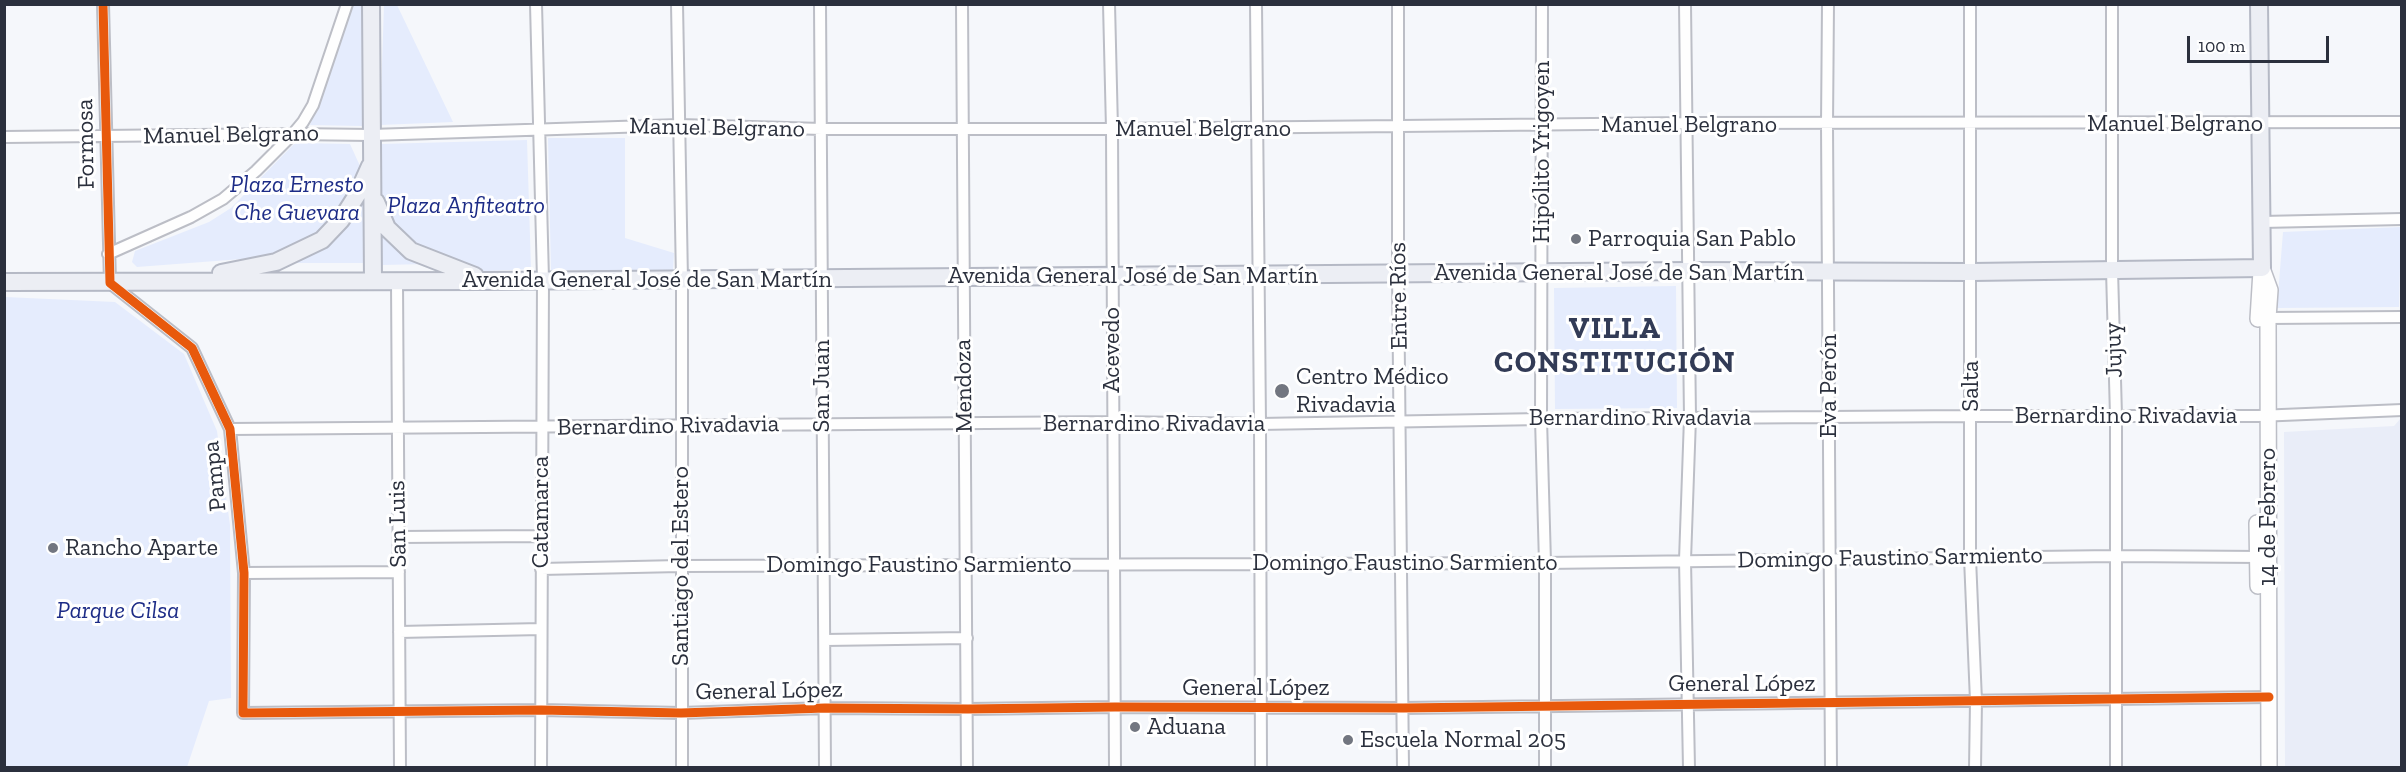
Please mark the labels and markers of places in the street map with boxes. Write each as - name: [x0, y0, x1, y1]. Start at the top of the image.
- place label: Parroquia San Pablo: [1588, 225, 1796, 253]
- marker: Parroquia San Pablo: [1569, 232, 1583, 246]
- place label: Centro Médico Rivadavia: [1296, 363, 1448, 419]
- marker: Centro Médico Rivadavia: [1273, 382, 1291, 400]
- place label: Rancho Aparte: [65, 534, 218, 562]
- marker: Rancho Aparte: [46, 541, 60, 555]
- place label: Aduana: [1147, 713, 1226, 741]
- marker: Aduana: [1128, 720, 1142, 734]
- place label: Escuela Normal 205: [1360, 726, 1566, 754]
- marker: Escuela Normal 205: [1341, 733, 1355, 747]

